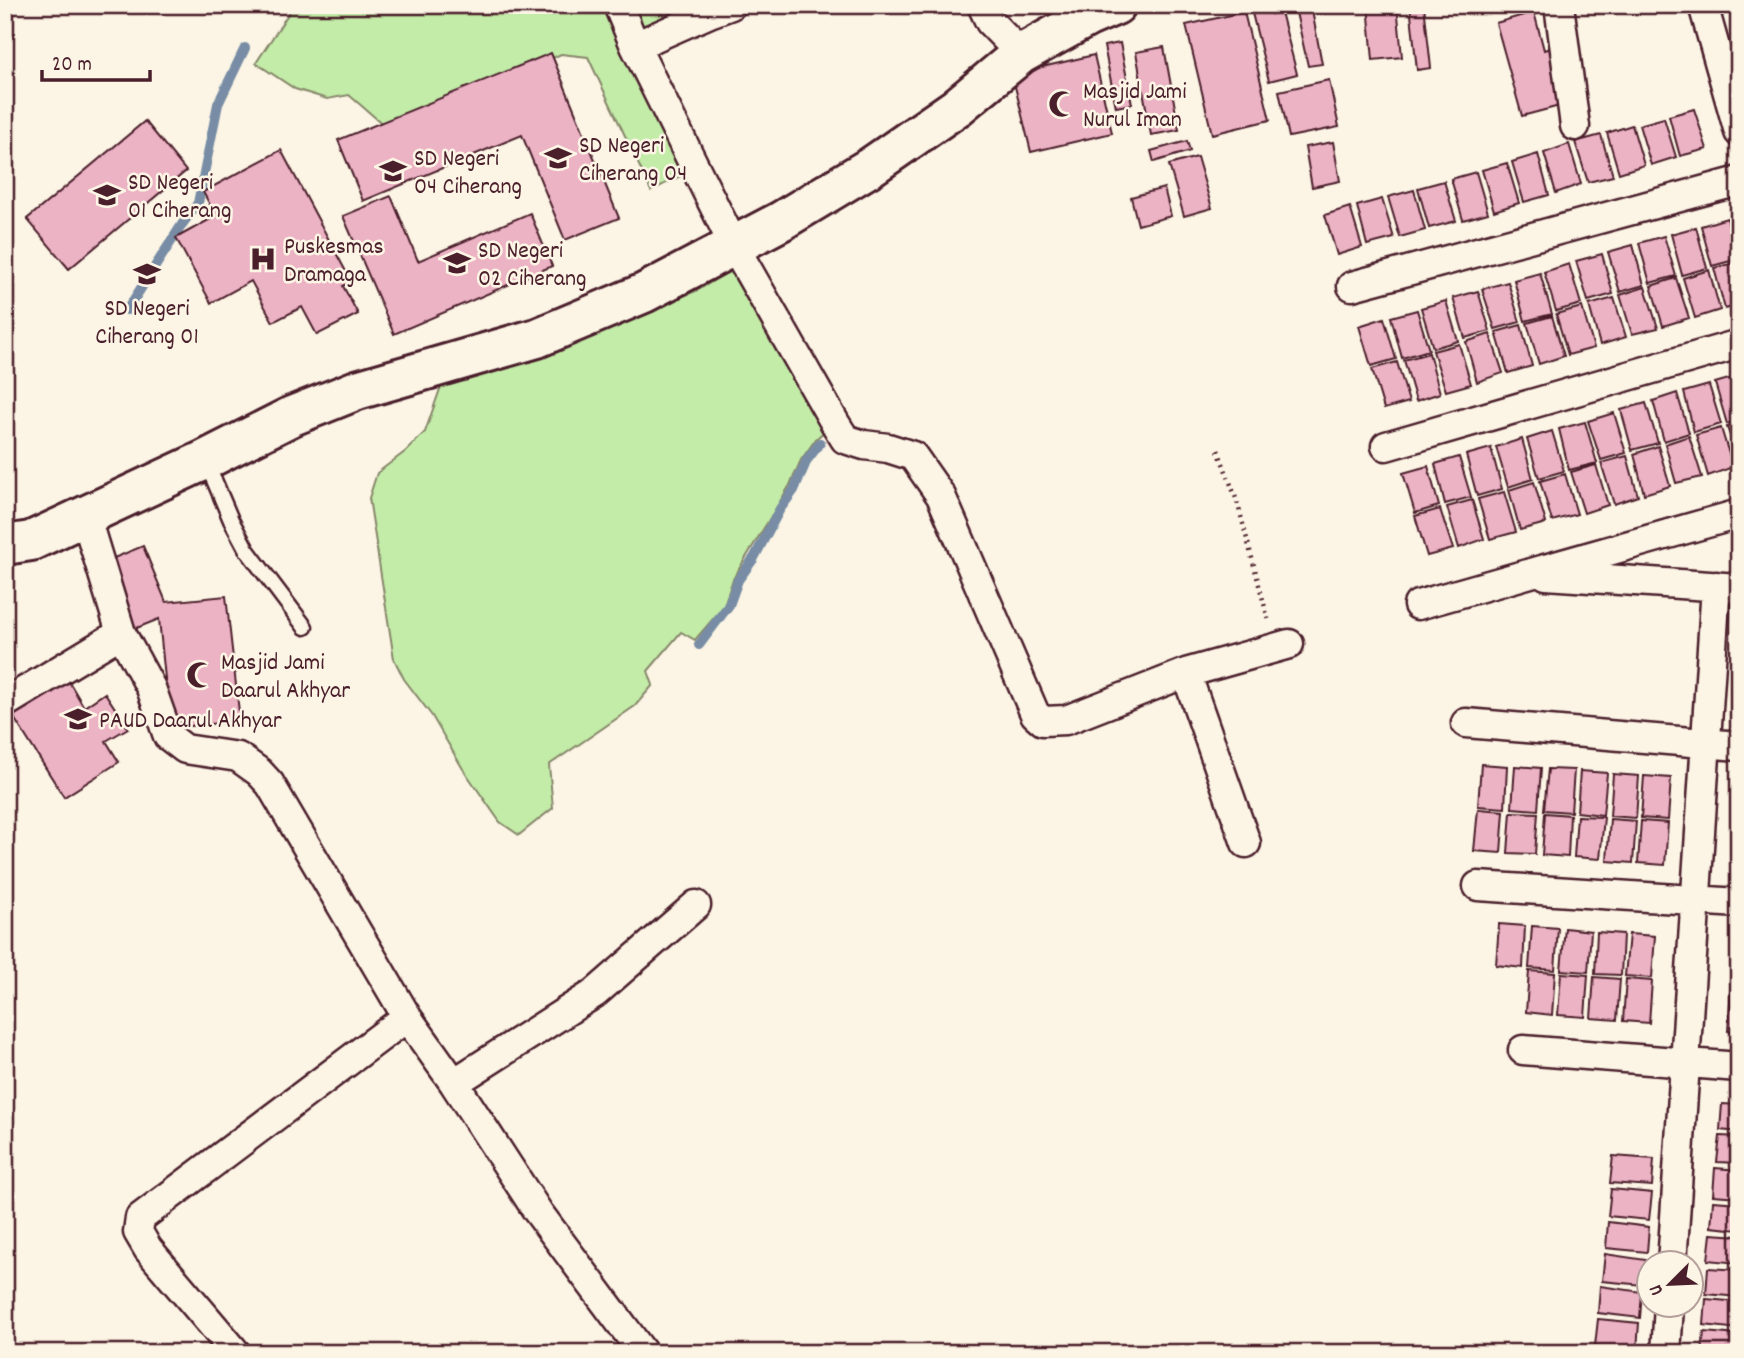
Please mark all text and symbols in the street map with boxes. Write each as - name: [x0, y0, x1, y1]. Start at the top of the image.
- scale bar: [42, 38, 150, 82]
- text: 20 m: [52, 51, 92, 81]
- place label: Masjid Jami Nurul Iman: [1083, 76, 1187, 138]
- mosque icon: Masjid Jami Nurul Iman: [1047, 89, 1077, 119]
- place label: SD Negeri Ciherang 04: [579, 130, 687, 192]
- place label: SD Negeri 04 Ciherang: [414, 143, 522, 205]
- school or university icon: SD Negeri Ciherang 04: [543, 143, 573, 173]
- school or university icon: SD Negeri 04 Ciherang: [378, 156, 408, 186]
- place label: SD Negeri 01 Ciherang: [128, 167, 231, 229]
- school or university icon: SD Negeri 01 Ciherang: [92, 180, 122, 210]
- place label: Puskesmas Dramaga: [284, 231, 384, 293]
- place label: SD Negeri 02 Ciherang: [478, 235, 587, 297]
- hospital icon: Puskesmas Dramaga: [248, 244, 278, 274]
- school or university icon: SD Negeri 02 Ciherang: [442, 248, 472, 278]
- school or university icon: SD Negeri Ciherang 01: [132, 259, 162, 289]
- place label: SD Negeri Ciherang 01: [95, 293, 199, 355]
- place label: Masjid Jami Daarul Akhyar: [221, 647, 350, 709]
- mosque icon: Masjid Jami Daarul Akhyar: [185, 660, 215, 690]
- school or university icon: PAUD Daarul Akhyar: [63, 704, 93, 734]
- place label: PAUD Daarul Akhyar: [99, 705, 282, 739]
- north arrow: [1636, 1250, 1706, 1320]
- text: U: [1643, 1280, 1672, 1299]

